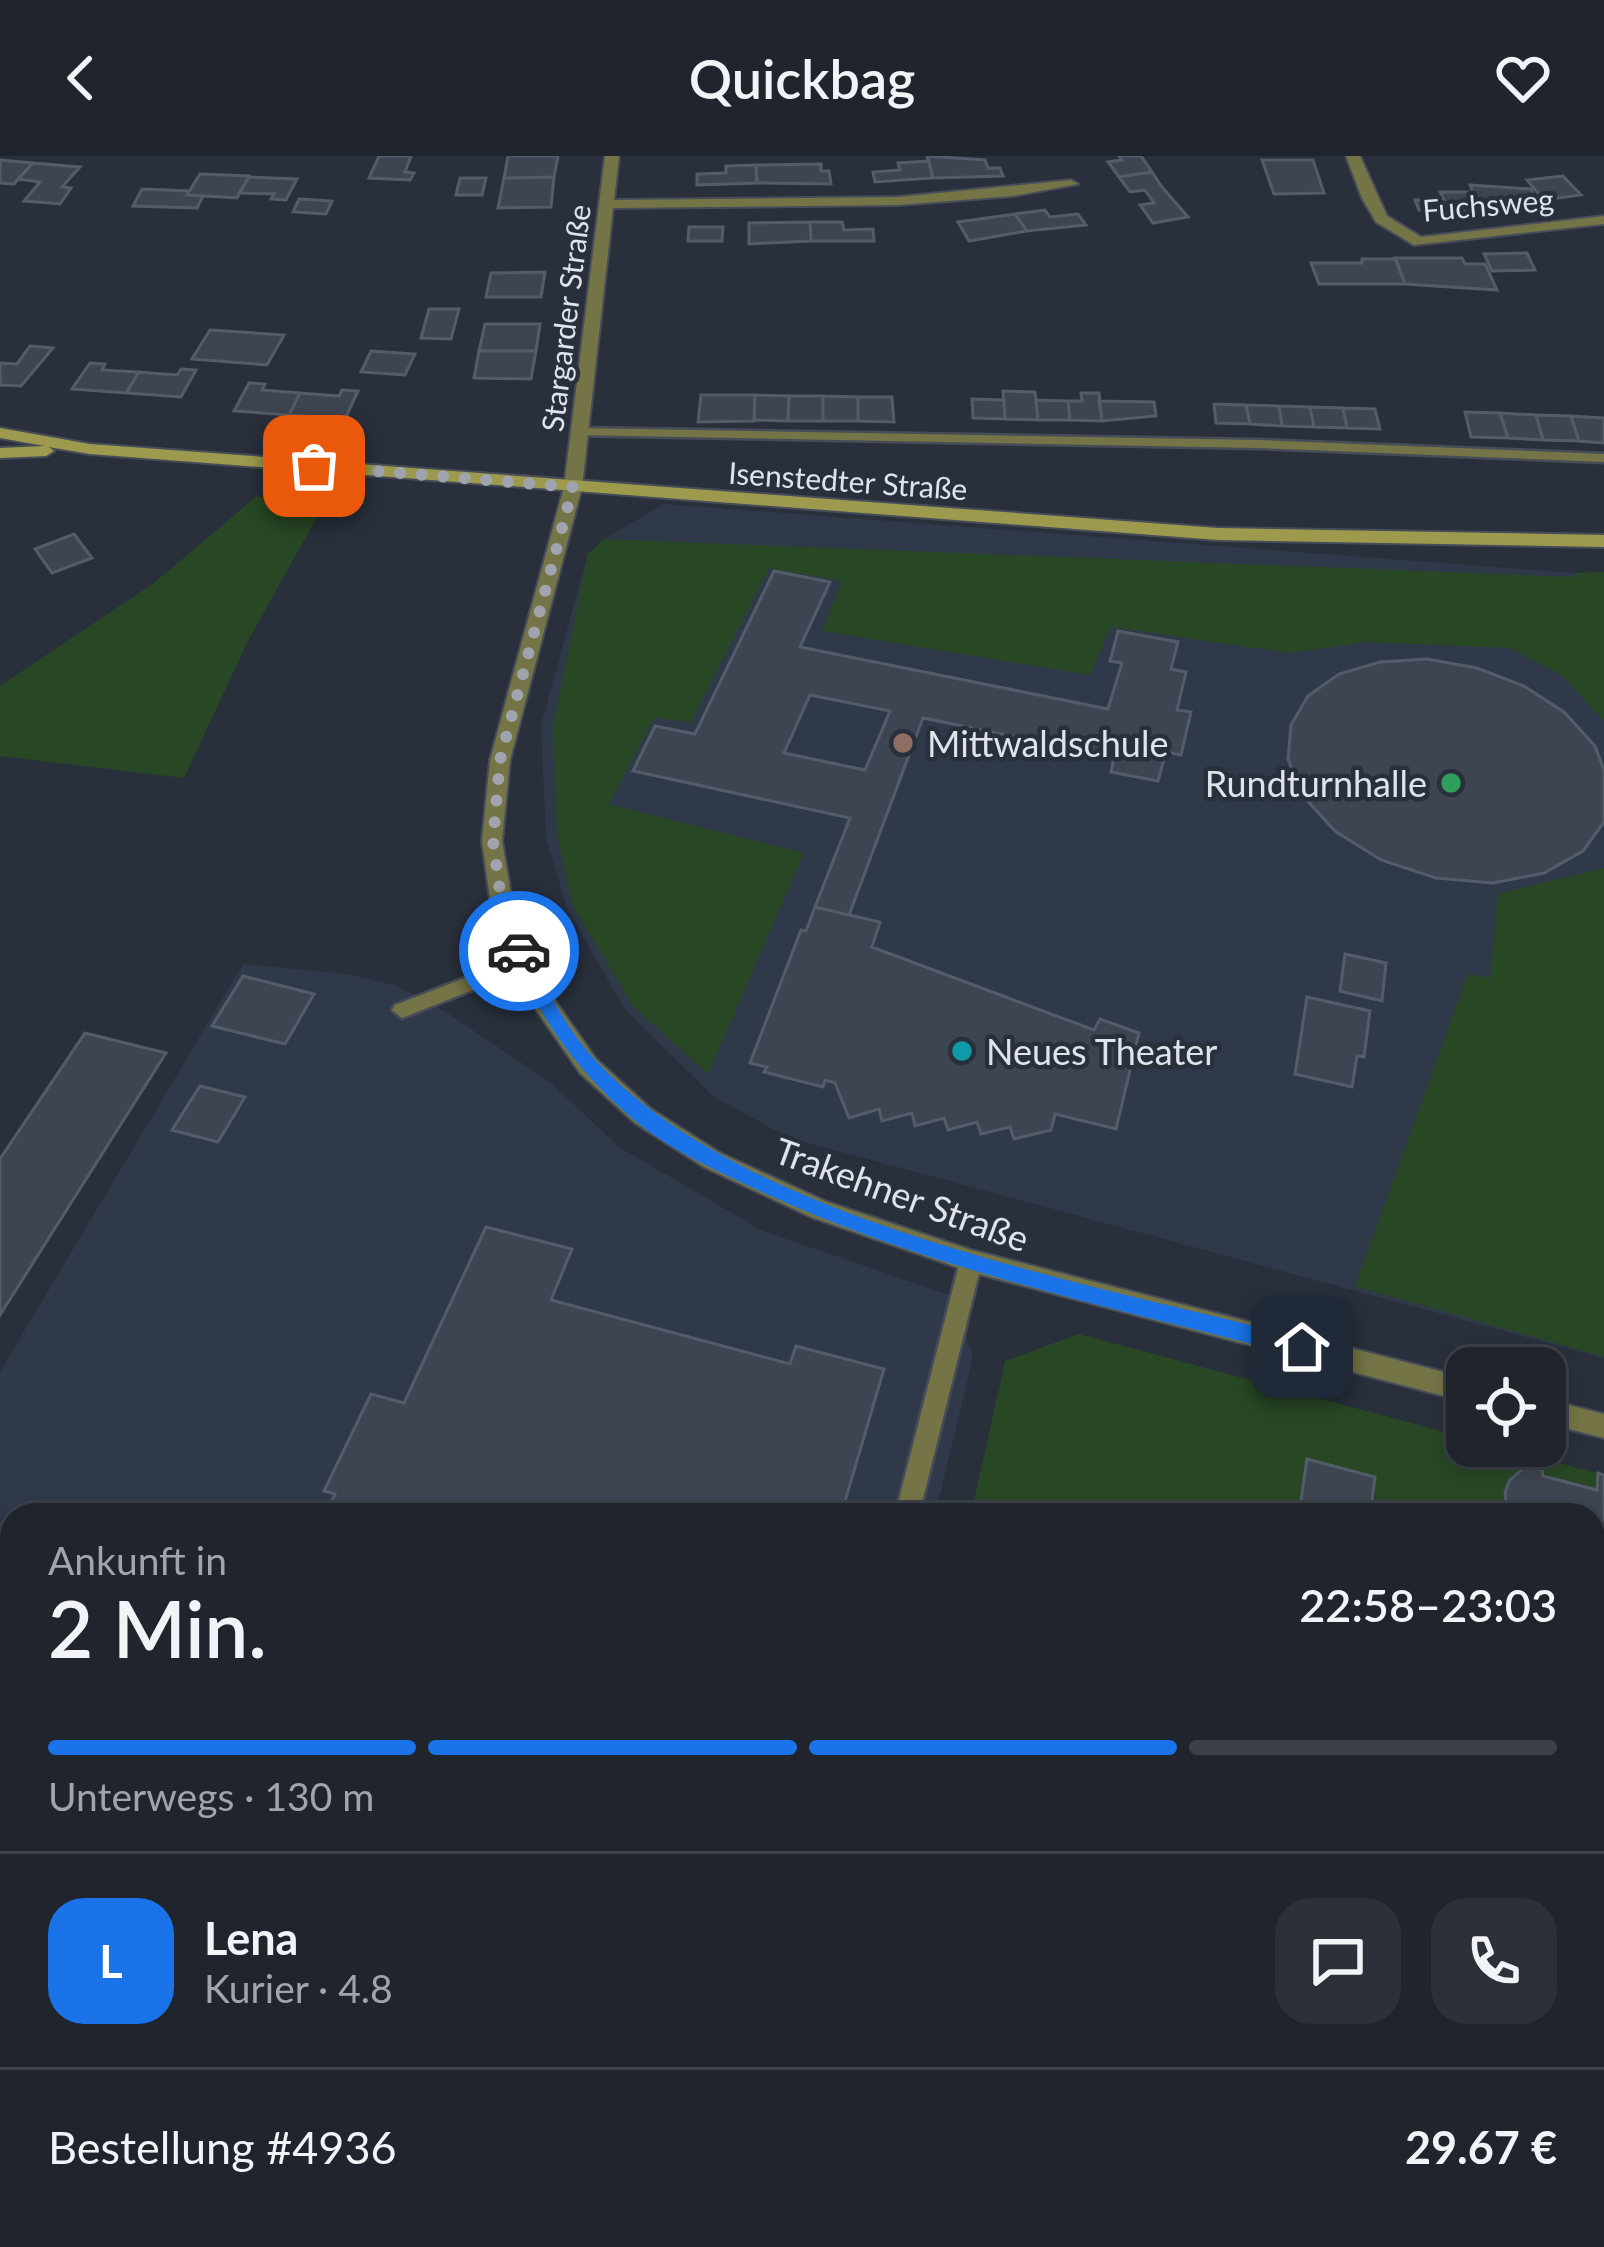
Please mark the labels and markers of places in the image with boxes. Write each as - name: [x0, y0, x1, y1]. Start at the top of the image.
- pin: [263, 415, 365, 517]
- place label: Mittwaldschule: [927, 721, 1168, 765]
- marker: Mittwaldschule: [890, 730, 916, 756]
- place label: Rundturnhalle: [1205, 761, 1427, 805]
- marker: Rundturnhalle: [1438, 770, 1464, 796]
- place label: Neues Theater: [986, 1029, 1217, 1073]
- marker: Neues Theater: [949, 1038, 975, 1064]
- pin: [1251, 1296, 1353, 1398]

